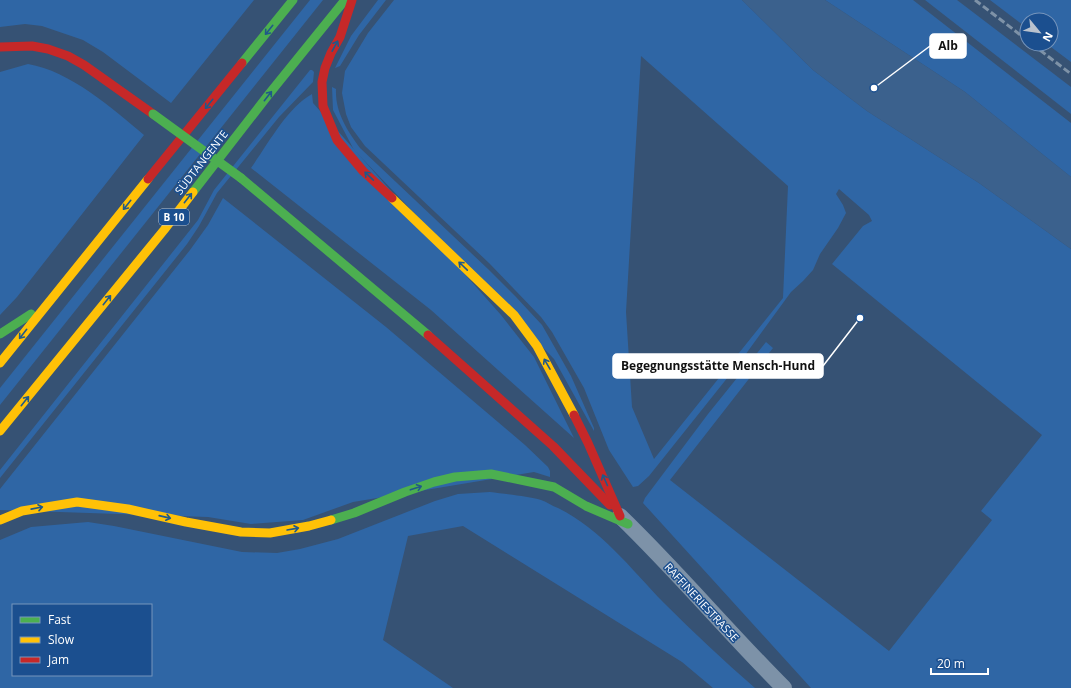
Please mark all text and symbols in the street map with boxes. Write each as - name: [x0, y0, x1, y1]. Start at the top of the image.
- north arrow: [1019, 12, 1059, 52]
- one-way arrow: [264, 25, 273, 36]
- text: N: [1039, 30, 1057, 45]
- callout: Alb: [930, 34, 966, 58]
- text: Alb: [938, 37, 958, 54]
- one-way arrow: [331, 40, 339, 52]
- one-way arrow: [263, 90, 272, 101]
- one-way arrow: [204, 99, 213, 110]
- street label: SÜDTANGENTE: [171, 127, 231, 197]
- one-way arrow: [364, 172, 374, 181]
- one-way arrow: [184, 193, 192, 204]
- one-way arrow: [122, 200, 131, 210]
- road number: B 10: [159, 209, 189, 225]
- one-way arrow: [458, 261, 468, 271]
- one-way arrow: [102, 294, 111, 305]
- one-way arrow: [18, 328, 27, 339]
- callout: Begegnungsstätte Mensch-Hund: [613, 354, 823, 378]
- text: Begegnungsstätte Mensch-Hund: [621, 357, 815, 374]
- one-way arrow: [543, 358, 551, 370]
- one-way arrow: [20, 395, 29, 406]
- one-way arrow: [600, 475, 608, 487]
- one-way arrow: [410, 484, 423, 491]
- one-way arrow: [30, 504, 43, 512]
- one-way arrow: [158, 514, 171, 522]
- one-way arrow: [287, 525, 300, 533]
- street label: RAFFINERIESTRASSE: [662, 559, 742, 645]
- legend: [12, 604, 152, 676]
- text: Fast: [48, 611, 71, 628]
- text: Slow: [48, 631, 75, 648]
- scale bar: [931, 650, 988, 676]
- text: Jam: [47, 651, 69, 668]
- text: 20 m: [937, 655, 965, 672]

